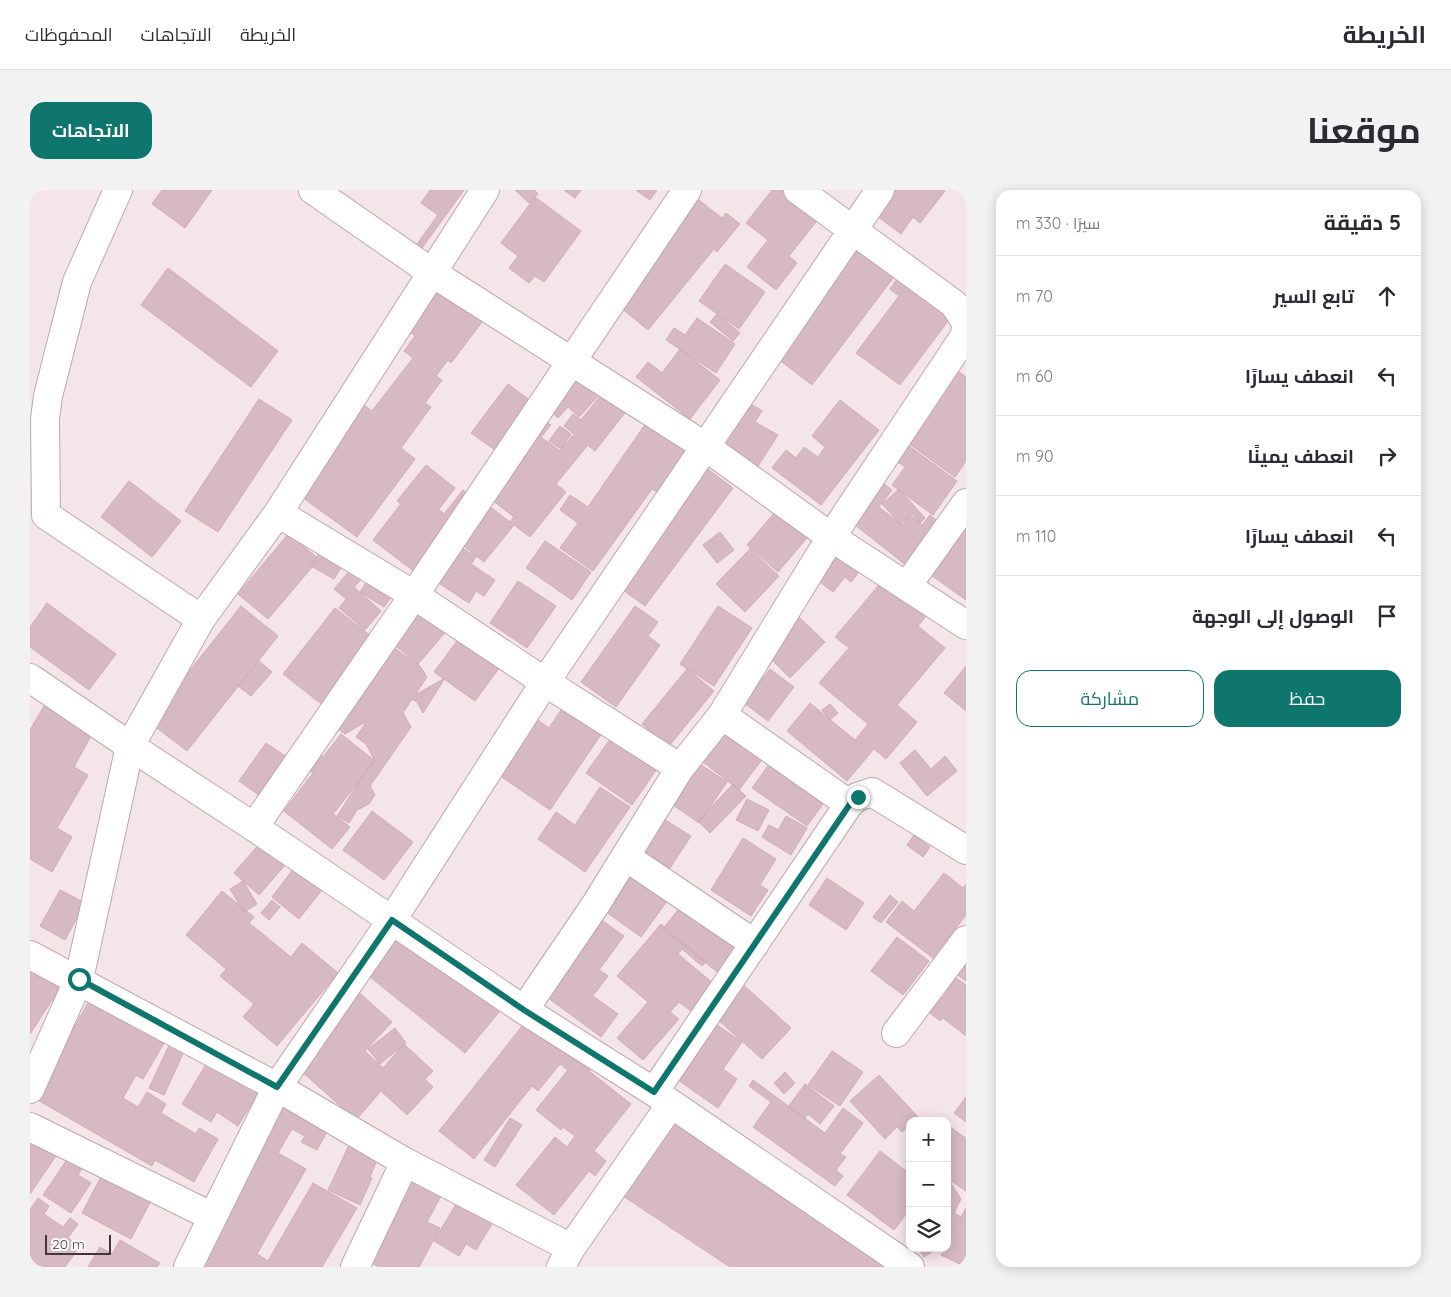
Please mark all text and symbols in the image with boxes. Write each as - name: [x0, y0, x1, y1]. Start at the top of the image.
- text: الخريطة: [1343, 19, 1426, 49]
- text: المحفوظات: [25, 23, 113, 46]
- text: الاتجاهات: [141, 23, 212, 46]
- text: الخريطة: [240, 23, 296, 46]
- button: الاتجاهات: [30, 102, 152, 159]
- text: موقعنا: [1307, 108, 1421, 152]
- text: 5 دقيقة: [1324, 209, 1401, 235]
- text: سيرًا · 330 m: [1016, 213, 1100, 233]
- icon: ahead: [1373, 282, 1401, 310]
- text: تابع السير: [1273, 284, 1354, 308]
- text: 70 m: [1016, 286, 1053, 306]
- icon: left: [1373, 362, 1401, 390]
- text: انعطف يسارًا: [1245, 364, 1354, 388]
- text: 60 m: [1016, 366, 1053, 386]
- icon: right: [1373, 442, 1401, 470]
- text: انعطف يمينًا: [1247, 444, 1354, 468]
- text: 90 m: [1016, 446, 1053, 466]
- icon: left: [1373, 522, 1401, 550]
- text: انعطف يسارًا: [1245, 524, 1354, 548]
- text: 110 m: [1016, 526, 1056, 546]
- icon: arrive: [1373, 602, 1401, 630]
- text: الوصول إلى الوجهة: [1192, 604, 1354, 628]
- button: مشاركة: [1016, 670, 1204, 727]
- button: حفظ: [1214, 670, 1401, 727]
- route end: [847, 786, 870, 809]
- route start: [68, 968, 91, 991]
- map controls: [906, 1117, 951, 1252]
- button: +: [906, 1117, 951, 1162]
- button: −: [906, 1162, 951, 1207]
- button: layers: [906, 1207, 951, 1252]
- scale bar: [45, 1232, 111, 1255]
- text: 20 m: [52, 1235, 85, 1253]

